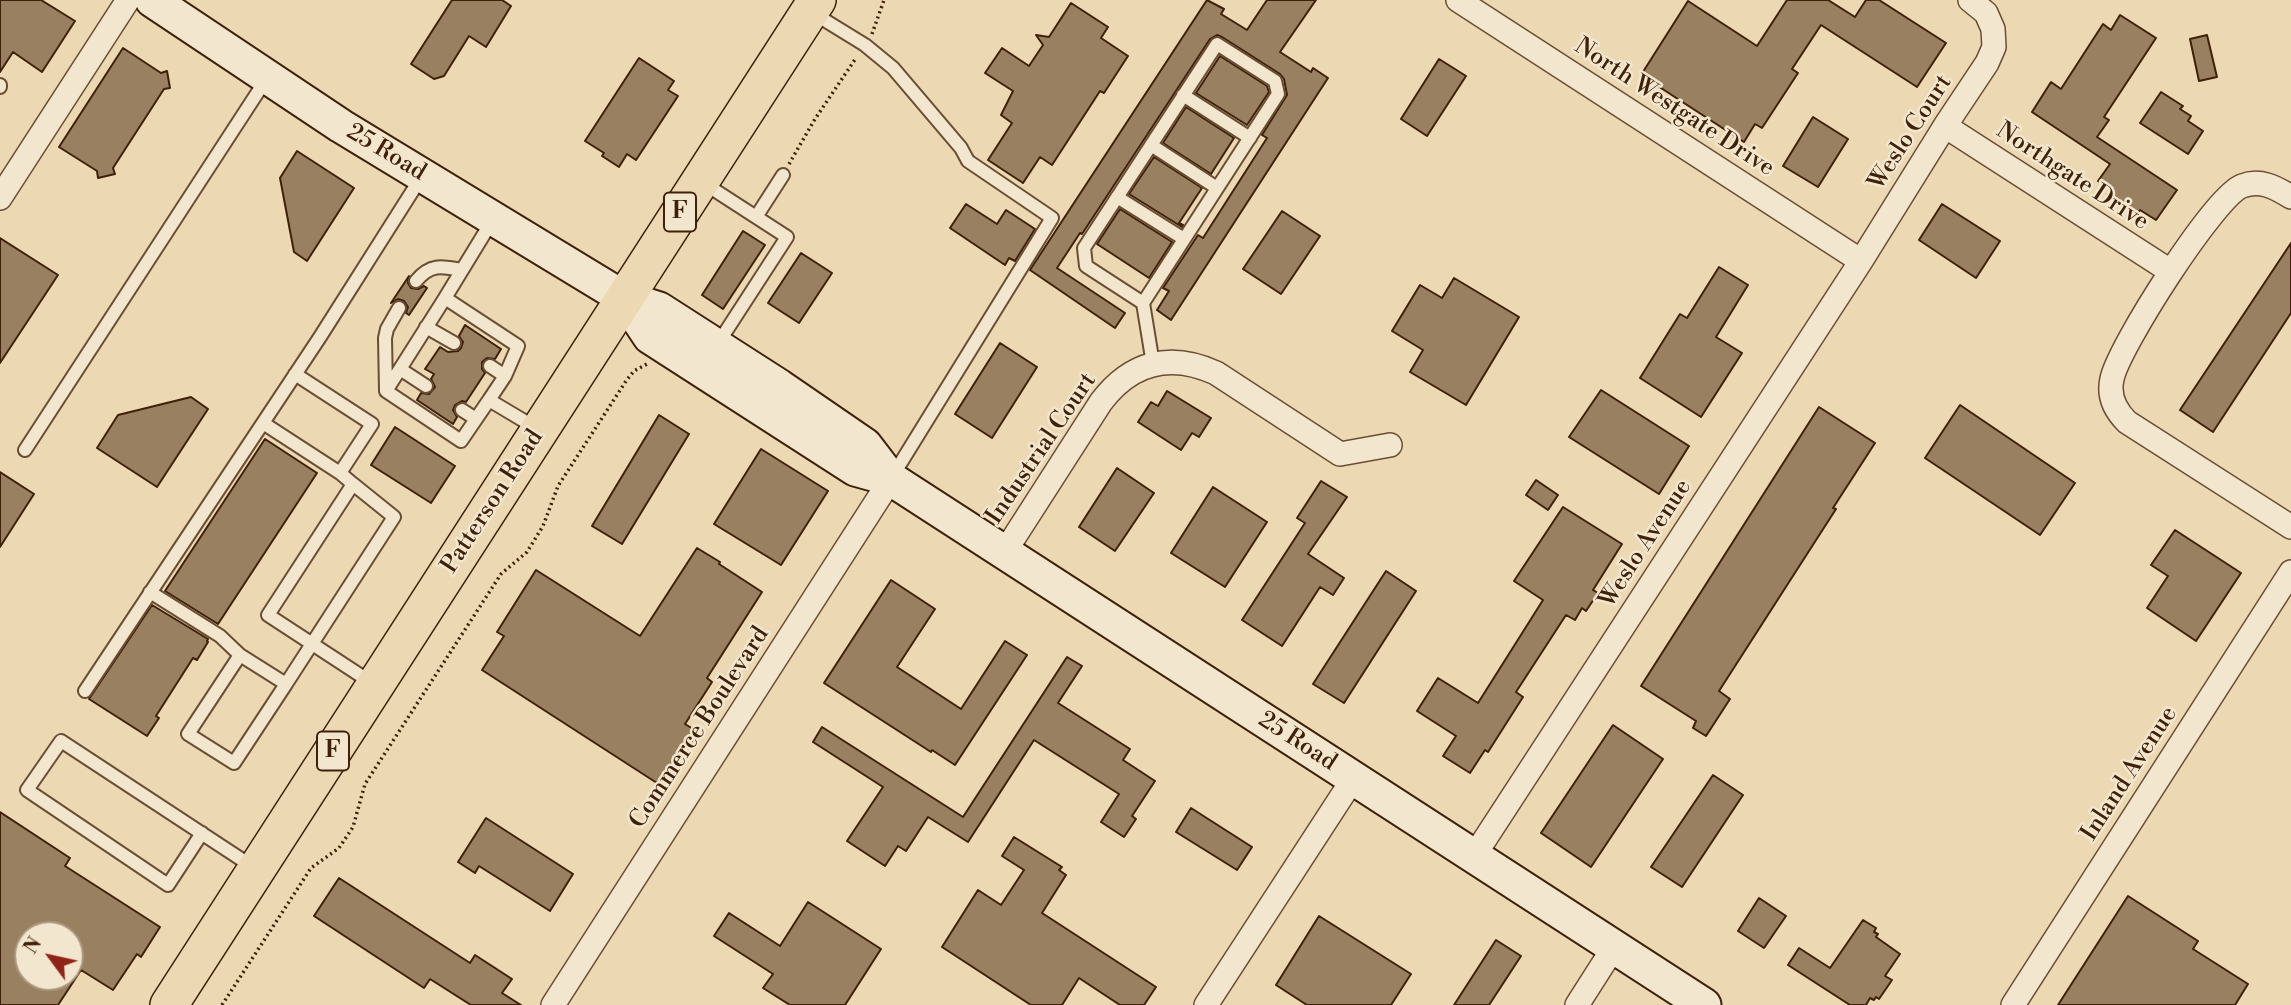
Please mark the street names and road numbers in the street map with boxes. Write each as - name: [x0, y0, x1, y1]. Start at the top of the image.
- street label: North Westgate Drive: [1569, 33, 1779, 183]
- street label: Weslo Court: [1863, 70, 1959, 196]
- street label: Northgate Drive: [1990, 117, 2154, 237]
- street label: 25 Road: [341, 118, 431, 188]
- road number: F: [664, 192, 696, 232]
- street label: Industrial Court: [981, 368, 1103, 530]
- street label: Patterson Road: [436, 425, 550, 579]
- street label: Weslo Avenue: [1594, 474, 1698, 614]
- street label: Commerce Boulevard: [624, 622, 776, 834]
- street label: Inland Avenue: [2076, 701, 2184, 847]
- street label: 25 Road: [1252, 706, 1342, 778]
- road number: F: [317, 732, 349, 771]

